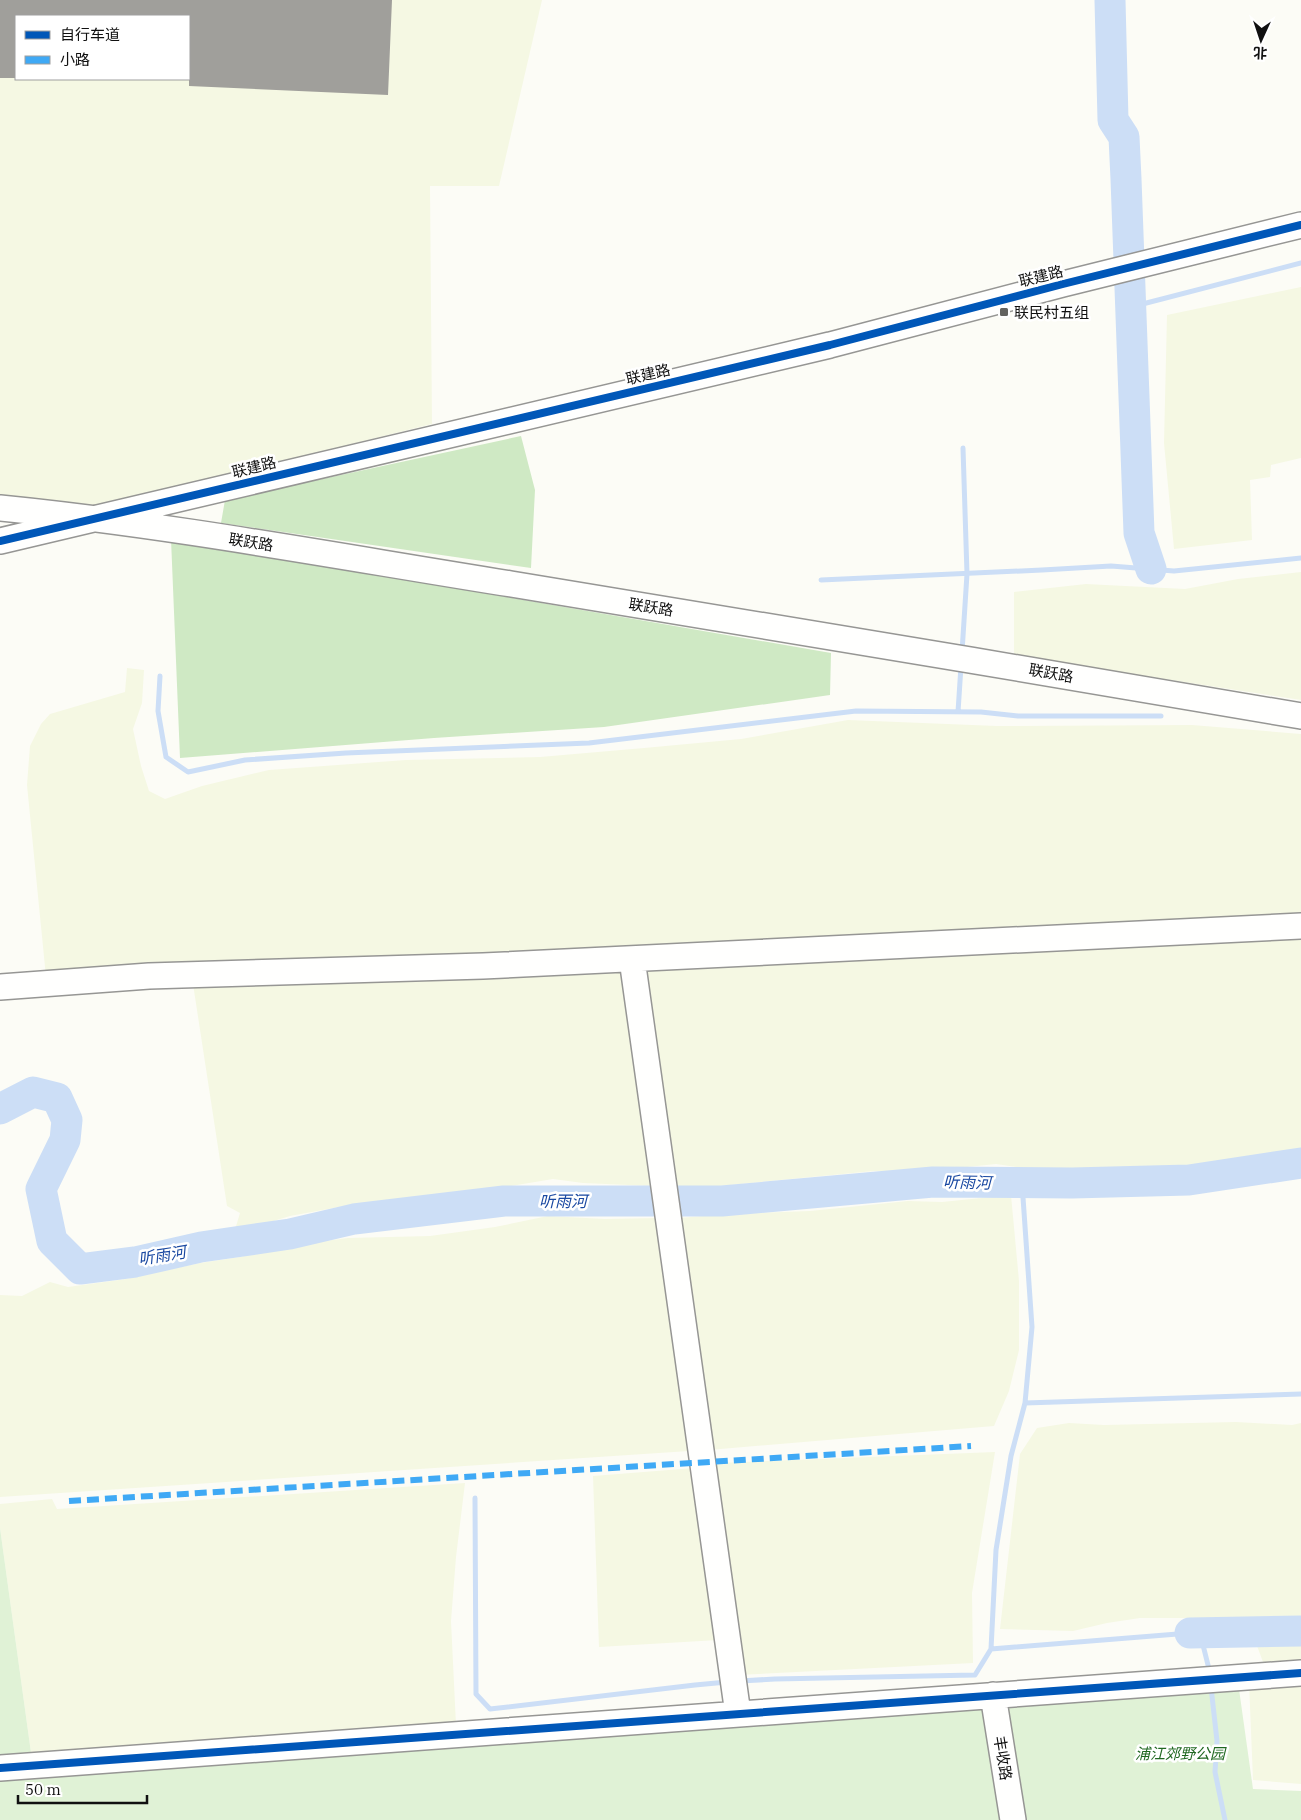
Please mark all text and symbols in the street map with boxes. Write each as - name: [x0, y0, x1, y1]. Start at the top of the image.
- legend: [15, 15, 190, 80]
- north arrow: [1236, 15, 1286, 65]
- text: 自行车道: [60, 25, 120, 44]
- text: 北: [1253, 44, 1268, 62]
- text: 小路: [60, 50, 90, 69]
- street label: 联建路: [1017, 261, 1065, 291]
- place label: 联民村五组: [1014, 303, 1089, 322]
- marker: 联民村五组: [998, 306, 1010, 318]
- street label: 联建路: [624, 360, 672, 388]
- street label: 联建路: [230, 452, 278, 482]
- street label: 联跃路: [227, 529, 275, 555]
- street label: 联跃路: [627, 594, 675, 620]
- street label: 联跃路: [1027, 660, 1075, 686]
- water label: 听雨河: [943, 1172, 994, 1192]
- water label: 听雨河: [539, 1191, 590, 1211]
- water label: 听雨河: [137, 1241, 190, 1269]
- street label: 丰收路: [990, 1734, 1016, 1782]
- park label: 浦江郊野公园: [1135, 1744, 1227, 1763]
- scale bar: [18, 1772, 146, 1804]
- text: 50 m: [25, 1780, 61, 1799]

